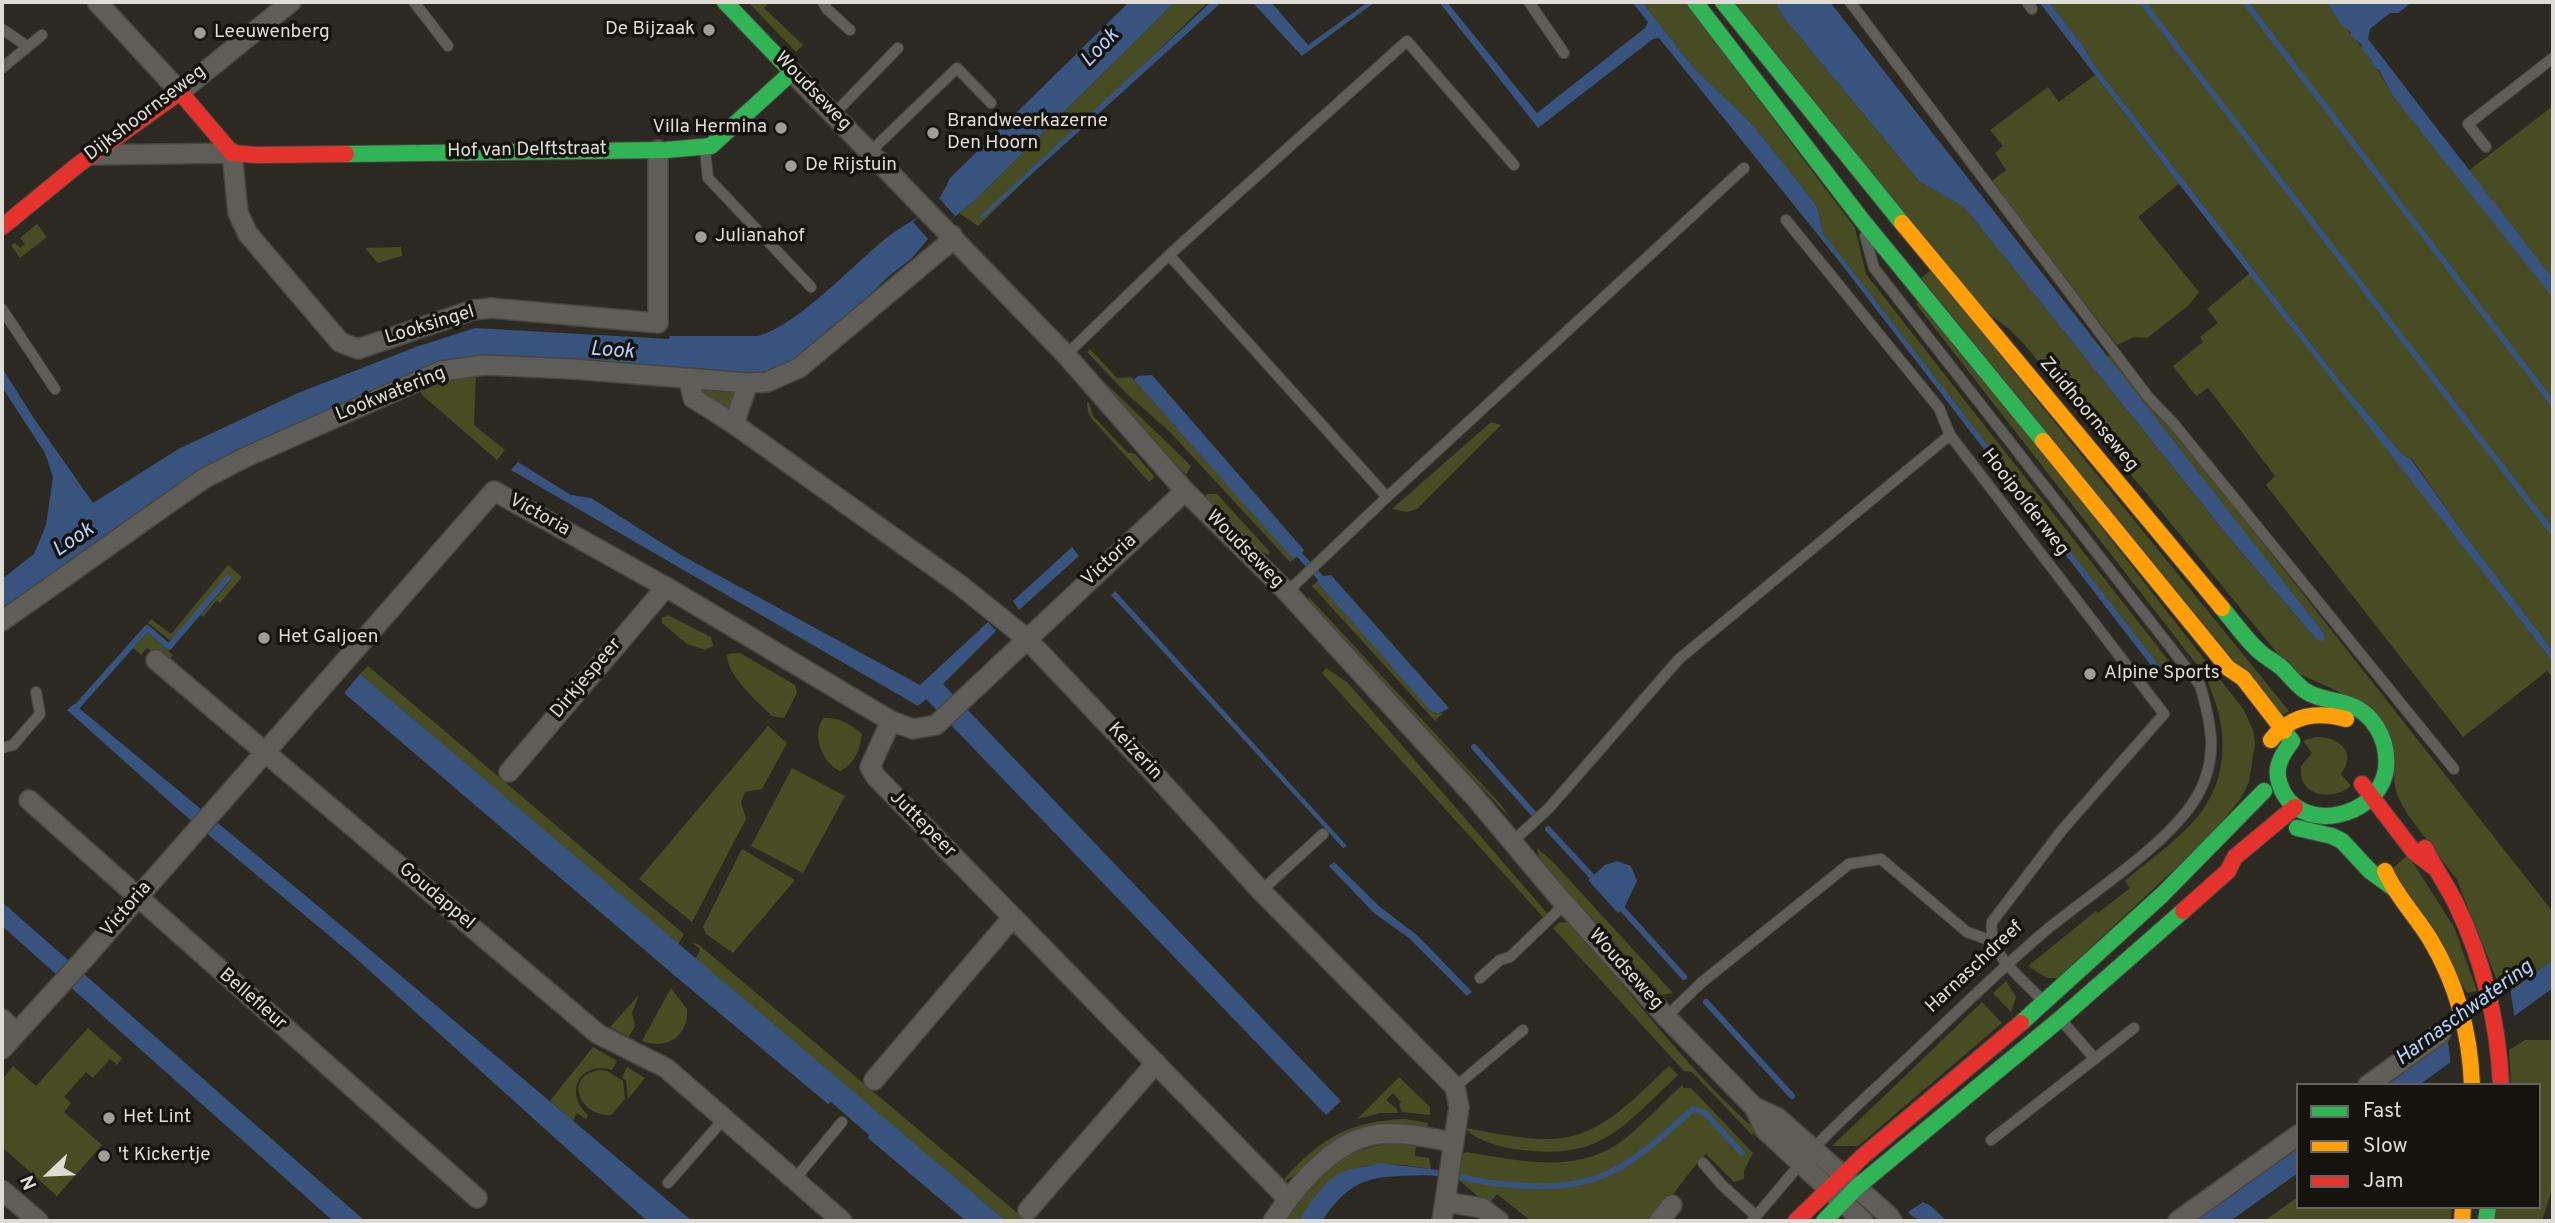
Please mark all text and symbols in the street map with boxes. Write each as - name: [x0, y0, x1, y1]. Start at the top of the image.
- place label: De Bijzaak: [605, 19, 695, 41]
- place label: Leeuwenberg: [214, 22, 330, 44]
- marker: De Bijzaak: [701, 22, 717, 38]
- water label: Look: [1077, 24, 1125, 74]
- marker: Leeuwenberg: [192, 25, 208, 41]
- street label: Woudseweg: [769, 48, 855, 136]
- street label: Dijkshoornseweg: [81, 61, 211, 167]
- place label: Brandweerkazerne Den Hoorn: [947, 111, 1108, 155]
- place label: Villa Hermina: [653, 117, 767, 139]
- marker: Villa Hermina: [773, 120, 789, 136]
- marker: Brandweerkazerne Den Hoorn: [925, 125, 941, 141]
- street label: Hof van Delftstraat: [447, 138, 607, 164]
- place label: De Rijstuin: [805, 155, 897, 177]
- marker: De Rijstuin: [783, 158, 799, 174]
- place label: Julianahof: [715, 226, 805, 248]
- marker: Julianahof: [693, 229, 709, 245]
- street label: Looksingel: [383, 302, 477, 350]
- water label: Look: [589, 338, 635, 366]
- street label: Zuidhoornseweg: [2034, 353, 2142, 477]
- street label: Lookwatering: [333, 363, 449, 427]
- street label: Hooipolderweg: [1975, 445, 2073, 561]
- street label: Victoria: [505, 490, 573, 542]
- street label: Woudseweg: [1200, 506, 1288, 594]
- water label: Look: [49, 518, 99, 564]
- street label: Victoria: [1078, 530, 1142, 592]
- place label: Het Galjoen: [278, 627, 378, 649]
- marker: Het Galjoen: [256, 630, 272, 646]
- street label: Dirkjespeer: [547, 634, 627, 724]
- place label: Alpine Sports: [2104, 663, 2220, 685]
- marker: Alpine Sports: [2082, 666, 2098, 682]
- street label: Keizerin: [1102, 719, 1166, 785]
- street label: Juttepeer: [884, 787, 960, 863]
- street label: Goudappel: [393, 859, 479, 935]
- street label: Victoria: [97, 878, 157, 942]
- street label: Harnaschdreef: [1922, 917, 2028, 1019]
- street label: Woudseweg: [1583, 925, 1667, 1015]
- water label: Harnaschwatering: [2391, 956, 2539, 1072]
- street label: Bellefleur: [213, 964, 291, 1036]
- legend: [2296, 1083, 2541, 1209]
- text: Fast: [2363, 1098, 2402, 1125]
- place label: Het Lint: [123, 1107, 191, 1129]
- marker: Het Lint: [101, 1110, 117, 1126]
- text: Slow: [2363, 1133, 2408, 1160]
- north arrow: [14, 1139, 84, 1209]
- place label: 't Kickertje: [118, 1145, 210, 1167]
- marker: 't Kickertje: [96, 1148, 112, 1164]
- text: Jam: [2363, 1168, 2404, 1195]
- text: N: [16, 1171, 43, 1193]

